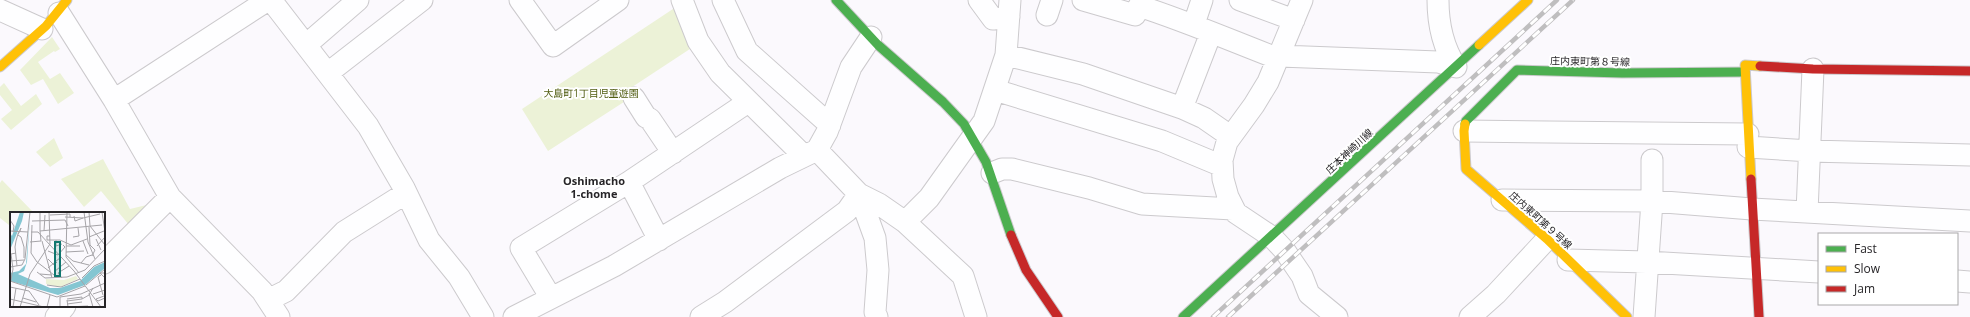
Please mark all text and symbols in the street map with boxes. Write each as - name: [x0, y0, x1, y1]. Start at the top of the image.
- street label: 庄内東町第８号線: [1550, 53, 1630, 69]
- park label: 大島町1丁目児童遊園: [543, 86, 639, 100]
- street label: 庄本神崎川線: [1322, 125, 1376, 177]
- district label: Oshimacho 1-chome: [563, 173, 625, 201]
- street label: 庄内東町第９号線: [1507, 188, 1575, 252]
- inset map: [10, 212, 105, 307]
- legend: [1818, 233, 1958, 305]
- text: Fast: [1854, 240, 1877, 257]
- text: Slow: [1854, 260, 1881, 277]
- text: Jam: [1853, 280, 1875, 297]

